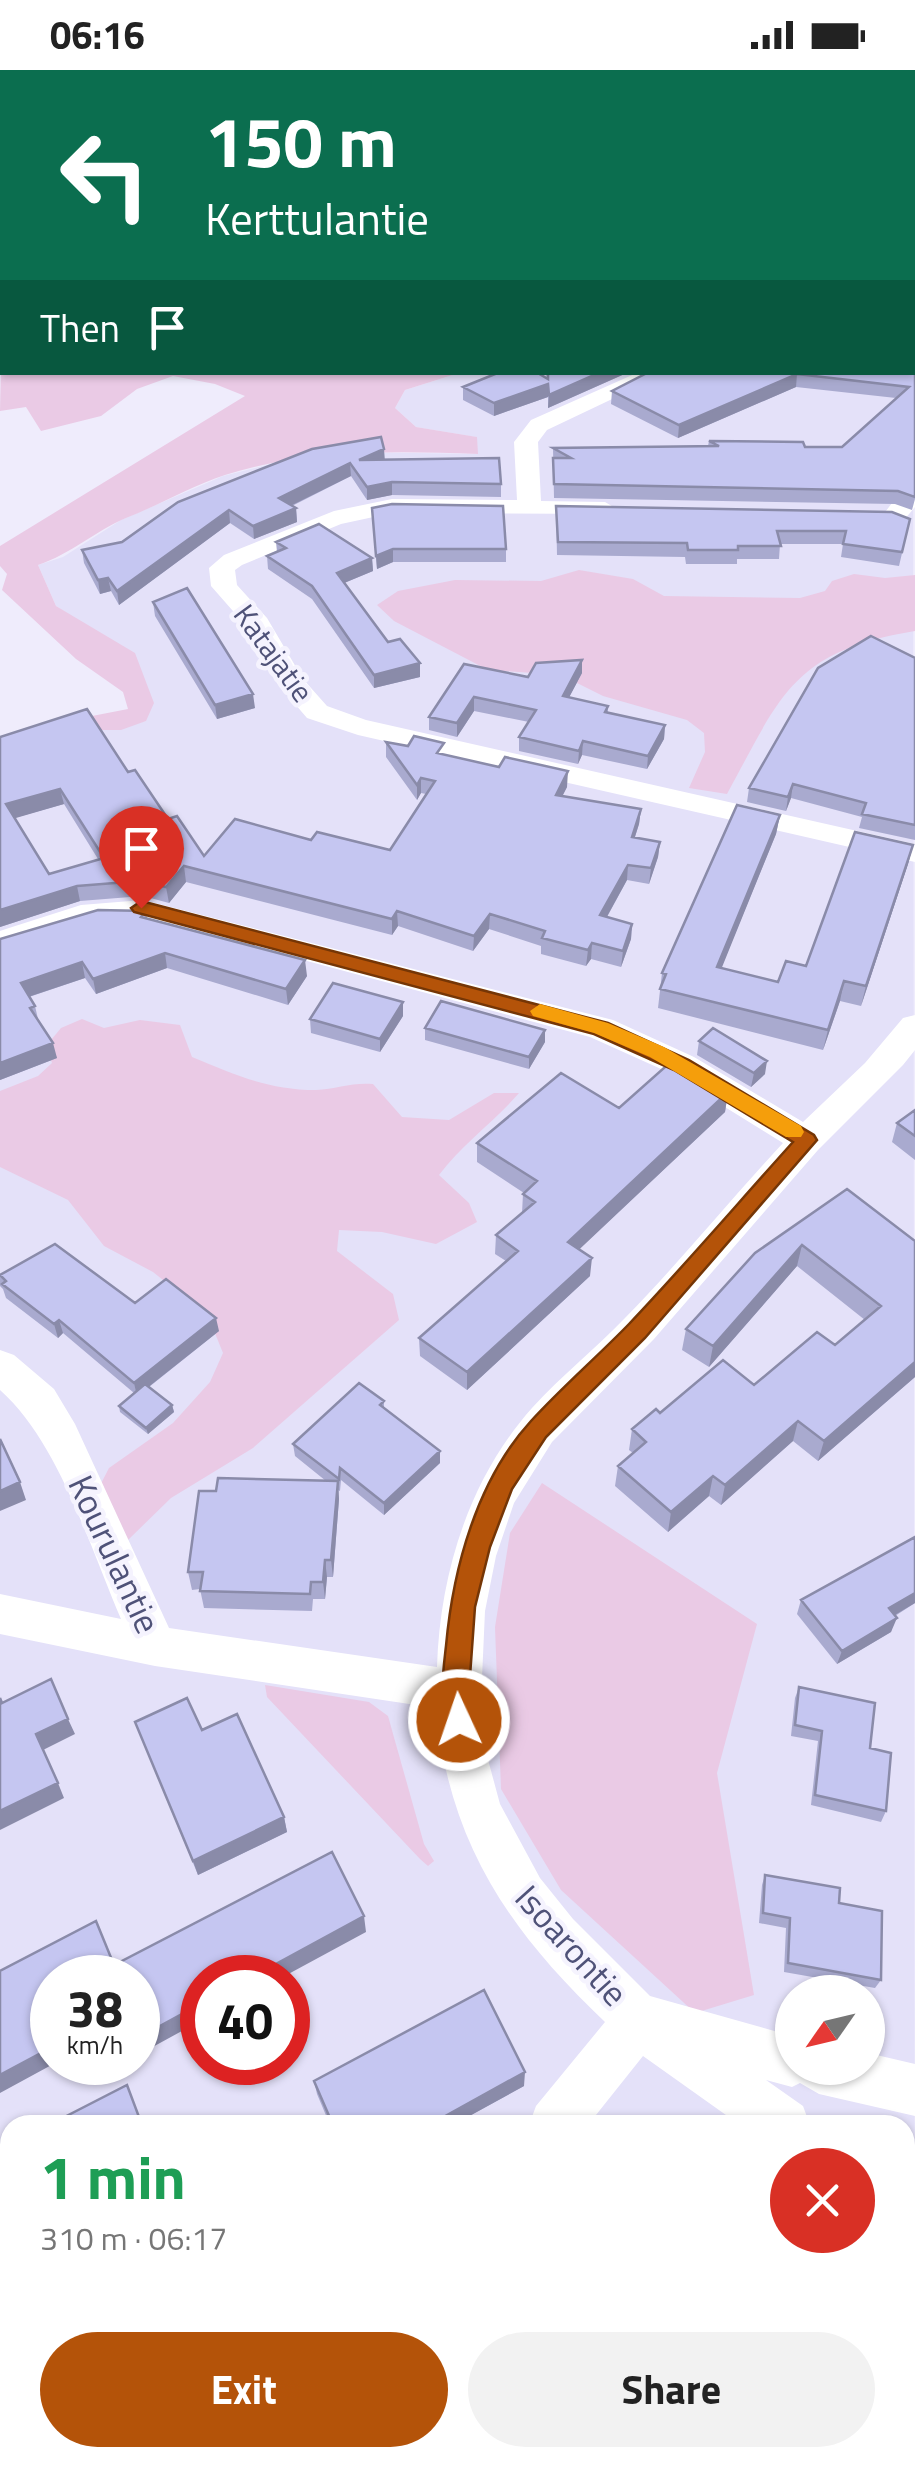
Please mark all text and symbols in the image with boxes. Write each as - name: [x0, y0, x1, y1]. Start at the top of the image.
- text: 06:16: [50, 6, 145, 64]
- text: 150 m: [205, 88, 397, 194]
- icon: left: [40, 110, 170, 240]
- text: Kerttulantie: [205, 184, 429, 252]
- text: Then: [40, 299, 120, 357]
- icon: arrive: [140, 300, 195, 355]
- street label: Katajatie: [223, 594, 325, 712]
- pin: [99, 806, 184, 909]
- icon: arrive: [114, 821, 169, 876]
- street label: Kourulantie: [55, 1466, 175, 1642]
- position arrow: [407, 1668, 511, 1772]
- street label: Isoarontie: [503, 1872, 641, 2018]
- speed limit sign: 40: [180, 1955, 310, 2085]
- text: 38: [67, 1970, 123, 2046]
- north arrow: [775, 1975, 885, 2085]
- map controls: [775, 1975, 885, 2085]
- text: km/h: [67, 2026, 123, 2064]
- text: 1 min: [40, 2131, 186, 2222]
- button: close: [770, 2148, 875, 2253]
- text: 310 m · 06:17: [40, 2214, 227, 2262]
- button: Exit: [40, 2332, 448, 2447]
- button: Share: [468, 2332, 875, 2447]

